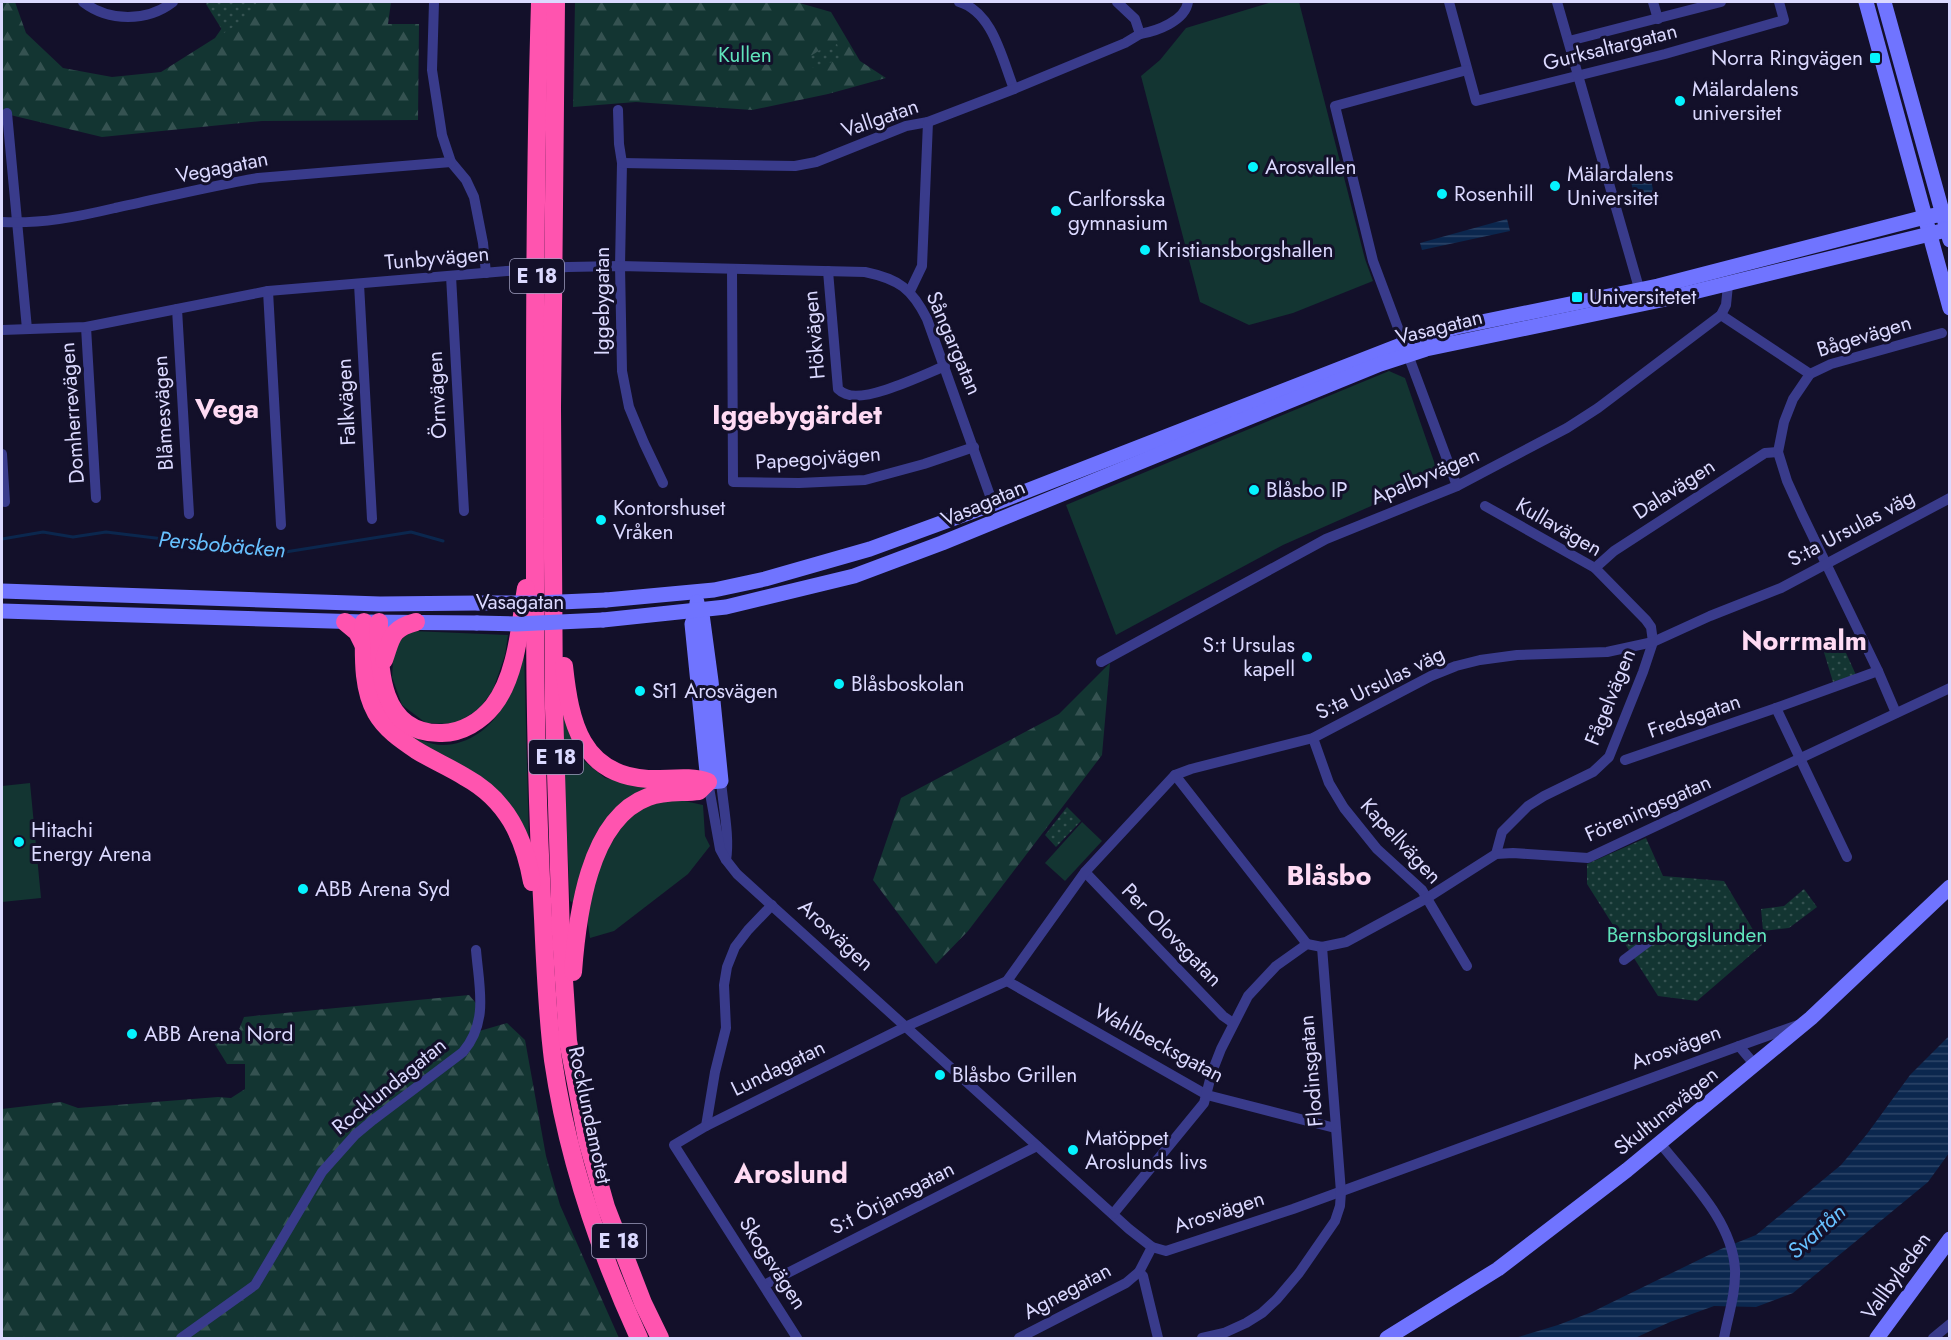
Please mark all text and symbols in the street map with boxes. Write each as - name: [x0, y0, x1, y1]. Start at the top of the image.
- street label: Gurksaltargatan: [1540, 16, 1680, 78]
- park label: Kullen: [718, 40, 772, 70]
- place label: Norra Ringvägen: [1711, 43, 1863, 73]
- marker: Norra Ringvägen: [1868, 51, 1882, 65]
- place label: Mälardalens universitet: [1692, 74, 1799, 128]
- street label: Vallgatan: [837, 91, 923, 145]
- marker: Mälardalens universitet: [1673, 94, 1687, 108]
- street label: Vegagatan: [173, 143, 271, 191]
- place label: Arosvallen: [1265, 152, 1356, 182]
- place label: Mälardalens Universitet: [1567, 159, 1674, 213]
- marker: Arosvallen: [1246, 160, 1260, 174]
- place label: Rosenhill: [1454, 179, 1534, 209]
- marker: Mälardalens Universitet: [1548, 179, 1562, 193]
- place label: Carlforsska gymnasium: [1068, 184, 1168, 238]
- marker: Rosenhill: [1435, 187, 1449, 201]
- marker: Carlforsska gymnasium: [1049, 204, 1063, 218]
- place label: Kristiansborgshallen: [1157, 235, 1333, 265]
- street label: Tunbyvägen: [383, 238, 491, 278]
- marker: Kristiansborgshallen: [1138, 243, 1152, 257]
- street label: Iggebygatan: [587, 247, 617, 355]
- road number: E 18: [510, 259, 564, 293]
- place label: Universitetet: [1589, 282, 1696, 312]
- street label: Sångargatan: [919, 287, 989, 399]
- street label: Hökvägen: [795, 289, 833, 381]
- marker: Universitetet: [1570, 290, 1584, 304]
- street label: Vasagatan: [1392, 302, 1486, 352]
- street label: Bågevägen: [1813, 307, 1915, 365]
- street label: Domherrevägen: [52, 341, 92, 485]
- street label: Örnvägen: [420, 350, 454, 440]
- street label: Blåmesvägen: [145, 355, 181, 471]
- street label: Falkvägen: [329, 357, 363, 447]
- district label: Vega: [194, 389, 259, 428]
- district label: Iggebygärdet: [712, 395, 882, 434]
- street label: Papegojvägen: [754, 439, 882, 477]
- street label: Apalbyvägen: [1366, 440, 1484, 512]
- street label: Dalavägen: [1627, 451, 1721, 527]
- street label: Vasagatan: [936, 472, 1030, 534]
- place label: Blåsbo IP: [1266, 475, 1348, 505]
- street label: S:ta Ursulas väg: [1782, 482, 1920, 574]
- marker: Blåsbo IP: [1247, 483, 1261, 497]
- street label: Kullavägen: [1510, 490, 1608, 564]
- place label: Kontorshuset Vråken: [613, 493, 725, 547]
- marker: Kontorshuset Vråken: [594, 513, 608, 527]
- water label: Persbobäcken: [157, 522, 287, 566]
- street label: Vasagatan: [476, 587, 564, 617]
- district label: Norrmalm: [1741, 621, 1867, 660]
- place label: S:t Ursulas kapell: [1203, 630, 1295, 684]
- street label: S:ta Ursulas väg: [1310, 639, 1450, 727]
- street label: Fågelvägen: [1577, 644, 1643, 750]
- marker: S:t Ursulas kapell: [1300, 650, 1314, 664]
- place label: Blåsboskolan: [851, 669, 964, 699]
- place label: St1 Arosvägen: [652, 676, 778, 706]
- marker: Blåsboskolan: [832, 677, 846, 691]
- marker: St1 Arosvägen: [633, 684, 647, 698]
- street label: Fredsgatan: [1644, 686, 1744, 746]
- road number: E 18: [529, 740, 583, 774]
- street label: Föreningsgatan: [1580, 767, 1716, 849]
- street label: Kapellvägen: [1353, 791, 1449, 891]
- place label: Hitachi Energy Arena: [31, 815, 151, 869]
- marker: Hitachi Energy Arena: [12, 835, 26, 849]
- district label: Blåsbo: [1287, 856, 1371, 895]
- place label: ABB Arena Syd: [315, 874, 450, 904]
- street label: Per Olovsgatan: [1115, 876, 1229, 994]
- marker: ABB Arena Syd: [296, 882, 310, 896]
- street label: Arosvägen: [791, 892, 881, 978]
- park label: Bernsborgslunden: [1607, 920, 1767, 950]
- street label: Wahlbecksgatan: [1089, 996, 1229, 1090]
- street label: Flodinsgatan: [1291, 1014, 1331, 1128]
- street label: Arosvägen: [1627, 1017, 1725, 1077]
- place label: ABB Arena Nord: [144, 1019, 294, 1049]
- marker: ABB Arena Nord: [125, 1027, 139, 1041]
- street label: Rocklundagatan: [325, 1030, 453, 1142]
- street label: Lundagatan: [726, 1032, 830, 1104]
- street label: Rocklundamotet: [561, 1043, 619, 1187]
- street label: Skultunavägen: [1607, 1059, 1725, 1163]
- place label: Blåsbo Grillen: [952, 1060, 1077, 1090]
- marker: Blåsbo Grillen: [933, 1068, 947, 1082]
- place label: Matöppet Aroslunds livs: [1085, 1123, 1207, 1177]
- marker: Matöppet Aroslunds livs: [1066, 1143, 1080, 1157]
- district label: Aroslund: [733, 1154, 848, 1193]
- street label: S:t Örjansgatan: [825, 1154, 959, 1242]
- street label: Arosvägen: [1170, 1183, 1268, 1241]
- water label: Svartån: [1780, 1196, 1852, 1266]
- street label: Skogsvägen: [732, 1211, 814, 1315]
- road number: E 18: [592, 1224, 646, 1258]
- street label: Vallbyleden: [1854, 1226, 1938, 1326]
- street label: Agnegatan: [1018, 1255, 1116, 1327]

